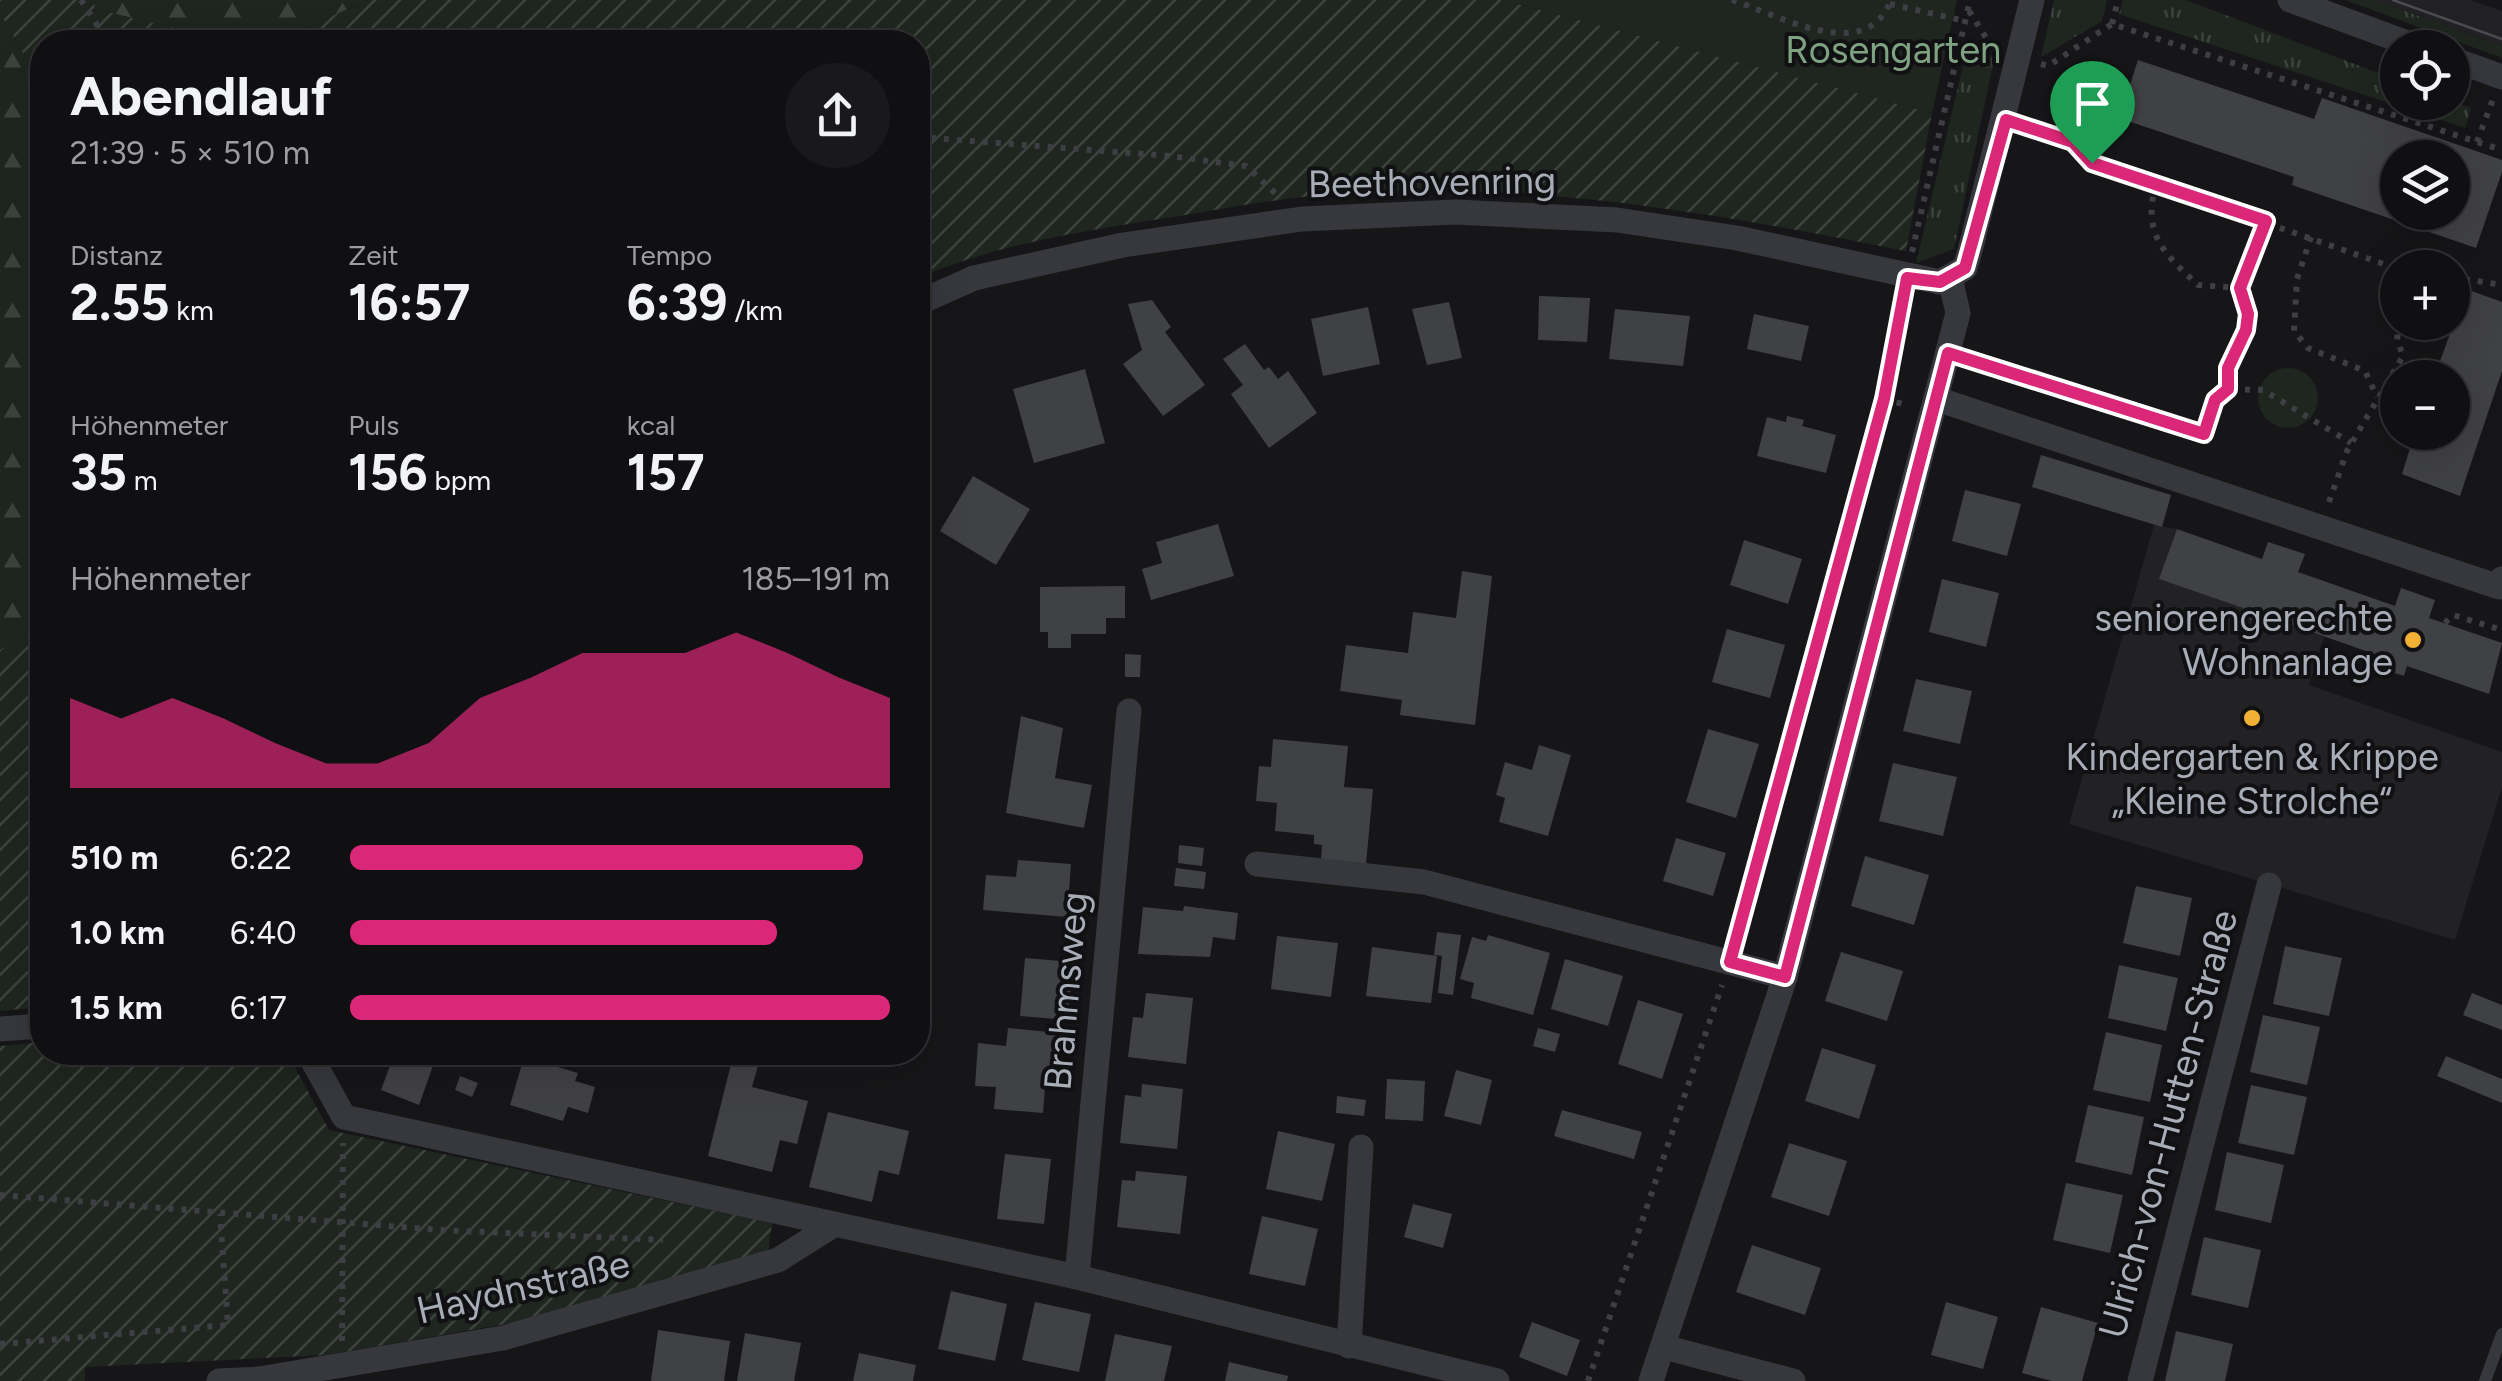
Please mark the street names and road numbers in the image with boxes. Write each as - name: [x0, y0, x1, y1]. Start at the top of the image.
- street label: Beethovenring: [1307, 157, 1557, 207]
- street label: Brahmsweg: [1034, 890, 1098, 1092]
- street label: Ulrich-von-Hutten-Straße: [2089, 905, 2247, 1343]
- street label: Haydnstraße: [412, 1240, 634, 1334]

